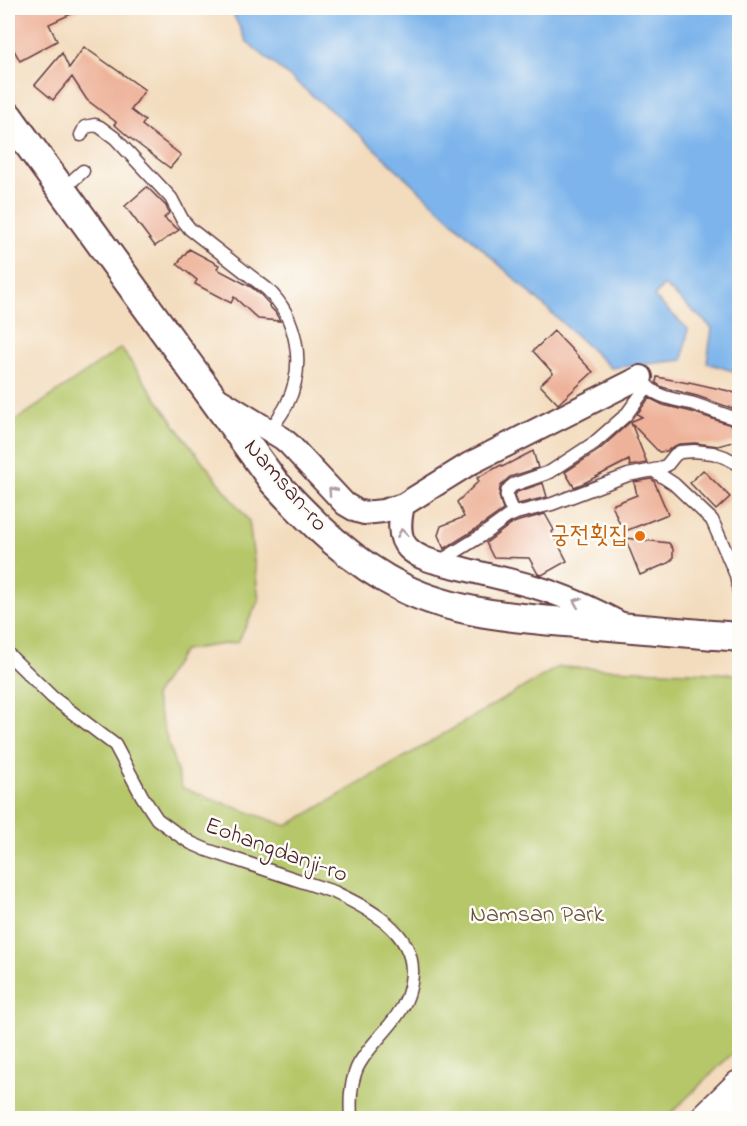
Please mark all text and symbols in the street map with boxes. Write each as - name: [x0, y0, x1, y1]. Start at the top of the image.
- street label: Namsan-ro: [234, 432, 336, 540]
- one-way arrow: [328, 488, 339, 498]
- place label: 궁전횟집: [551, 519, 628, 554]
- one-way arrow: [397, 528, 409, 538]
- marker: 궁전횟집: [633, 529, 647, 543]
- one-way arrow: [572, 597, 583, 609]
- street label: Eohangdanji-ro: [200, 809, 352, 893]
- park label: Namsan Park: [470, 898, 605, 933]

